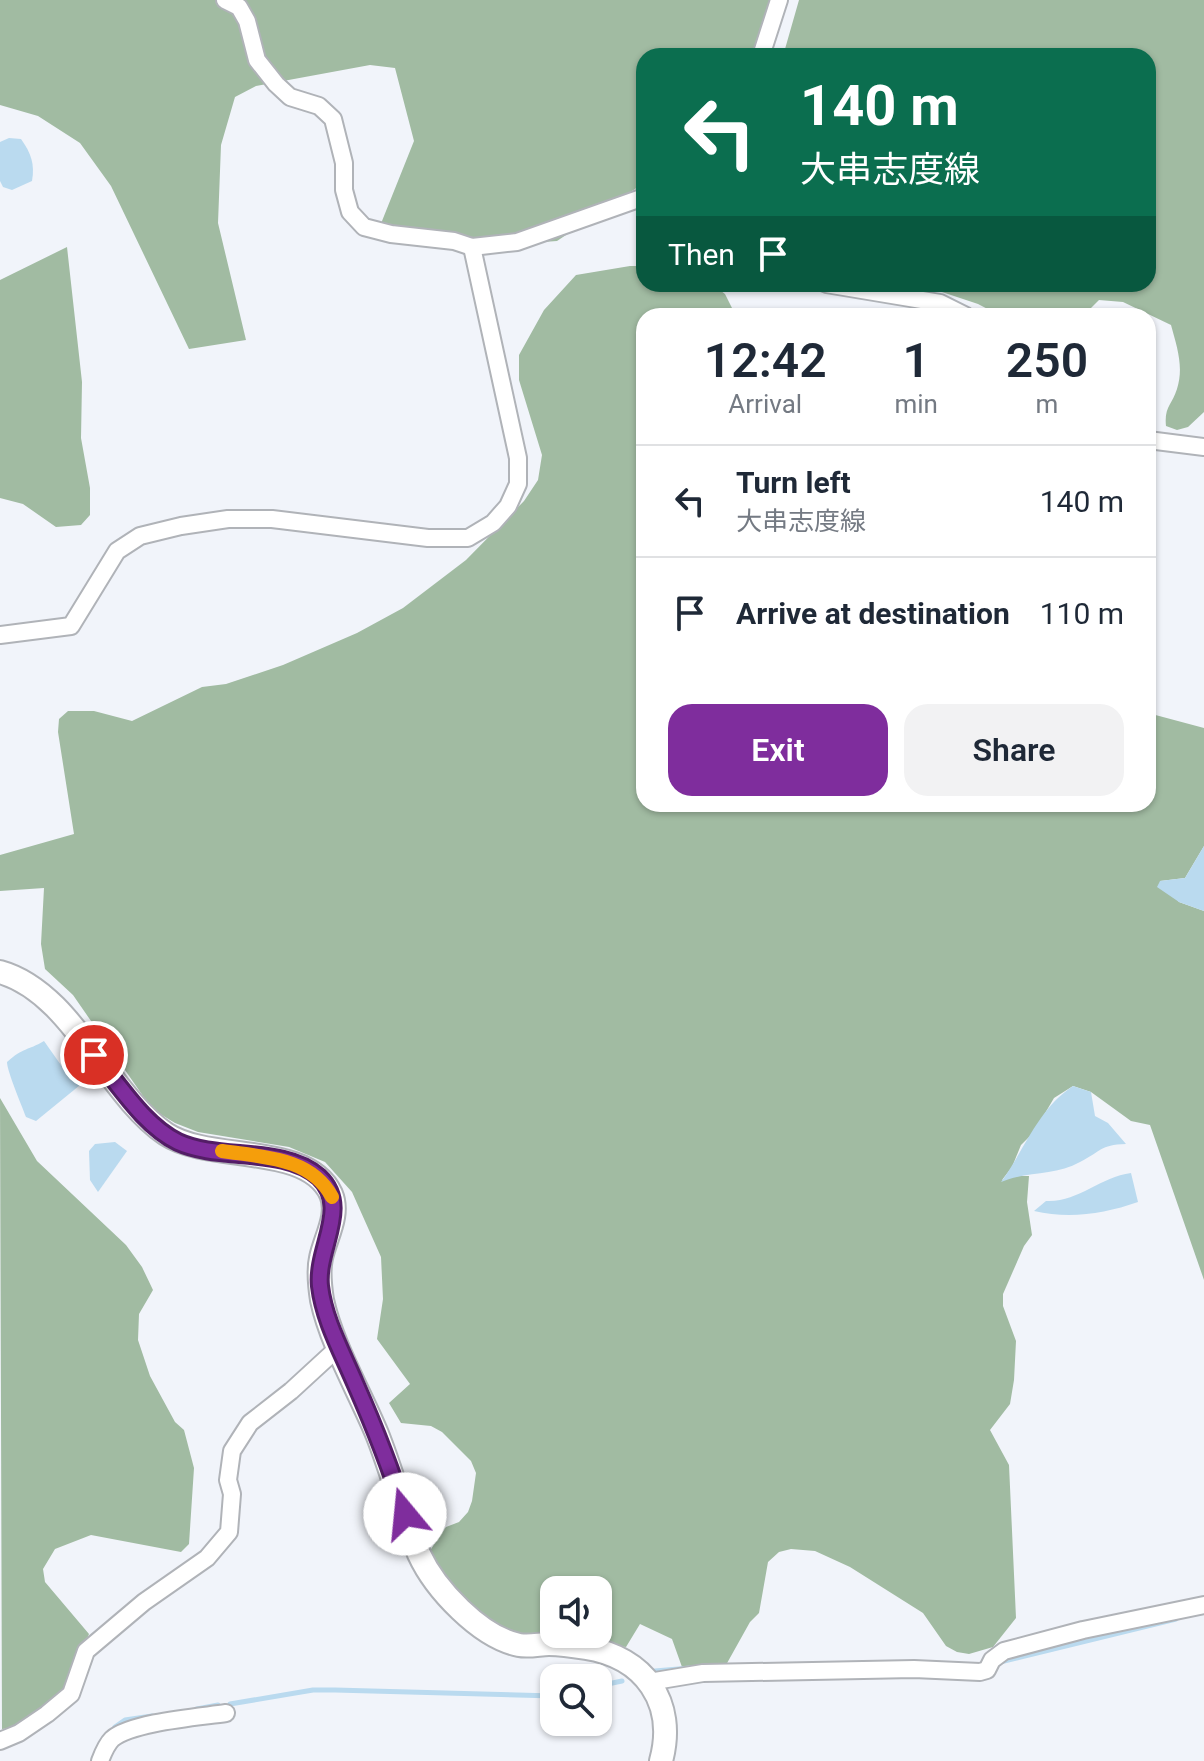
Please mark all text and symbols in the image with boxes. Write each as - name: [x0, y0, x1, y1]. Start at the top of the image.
- text: 140 m: [800, 73, 959, 139]
- icon: left: [668, 80, 772, 184]
- text: 大串志度線: [800, 149, 980, 191]
- icon: arrive: [751, 232, 795, 276]
- text: Then: [668, 237, 735, 272]
- text: 12:42: [704, 332, 827, 389]
- text: 1: [903, 332, 930, 389]
- text: 250: [1006, 332, 1088, 389]
- text: Arrival: [728, 389, 802, 419]
- text: min: [894, 389, 938, 419]
- text: m: [1036, 389, 1058, 419]
- text: Turn left: [736, 465, 851, 500]
- icon: left: [668, 479, 712, 523]
- text: 140 m: [1040, 484, 1124, 519]
- text: 大串志度線: [736, 506, 866, 536]
- icon: arrive: [668, 591, 712, 635]
- text: Arrive at destination: [736, 596, 1010, 631]
- text: 110 m: [1040, 596, 1124, 631]
- button: Exit: [668, 704, 888, 796]
- button: Share: [904, 704, 1124, 796]
- pin: [60, 1021, 128, 1089]
- icon: arrive: [72, 1033, 116, 1077]
- position arrow: [363, 1472, 447, 1556]
- map controls: [540, 1576, 612, 1736]
- button: sound: [540, 1576, 612, 1648]
- button: search: [540, 1664, 612, 1736]

